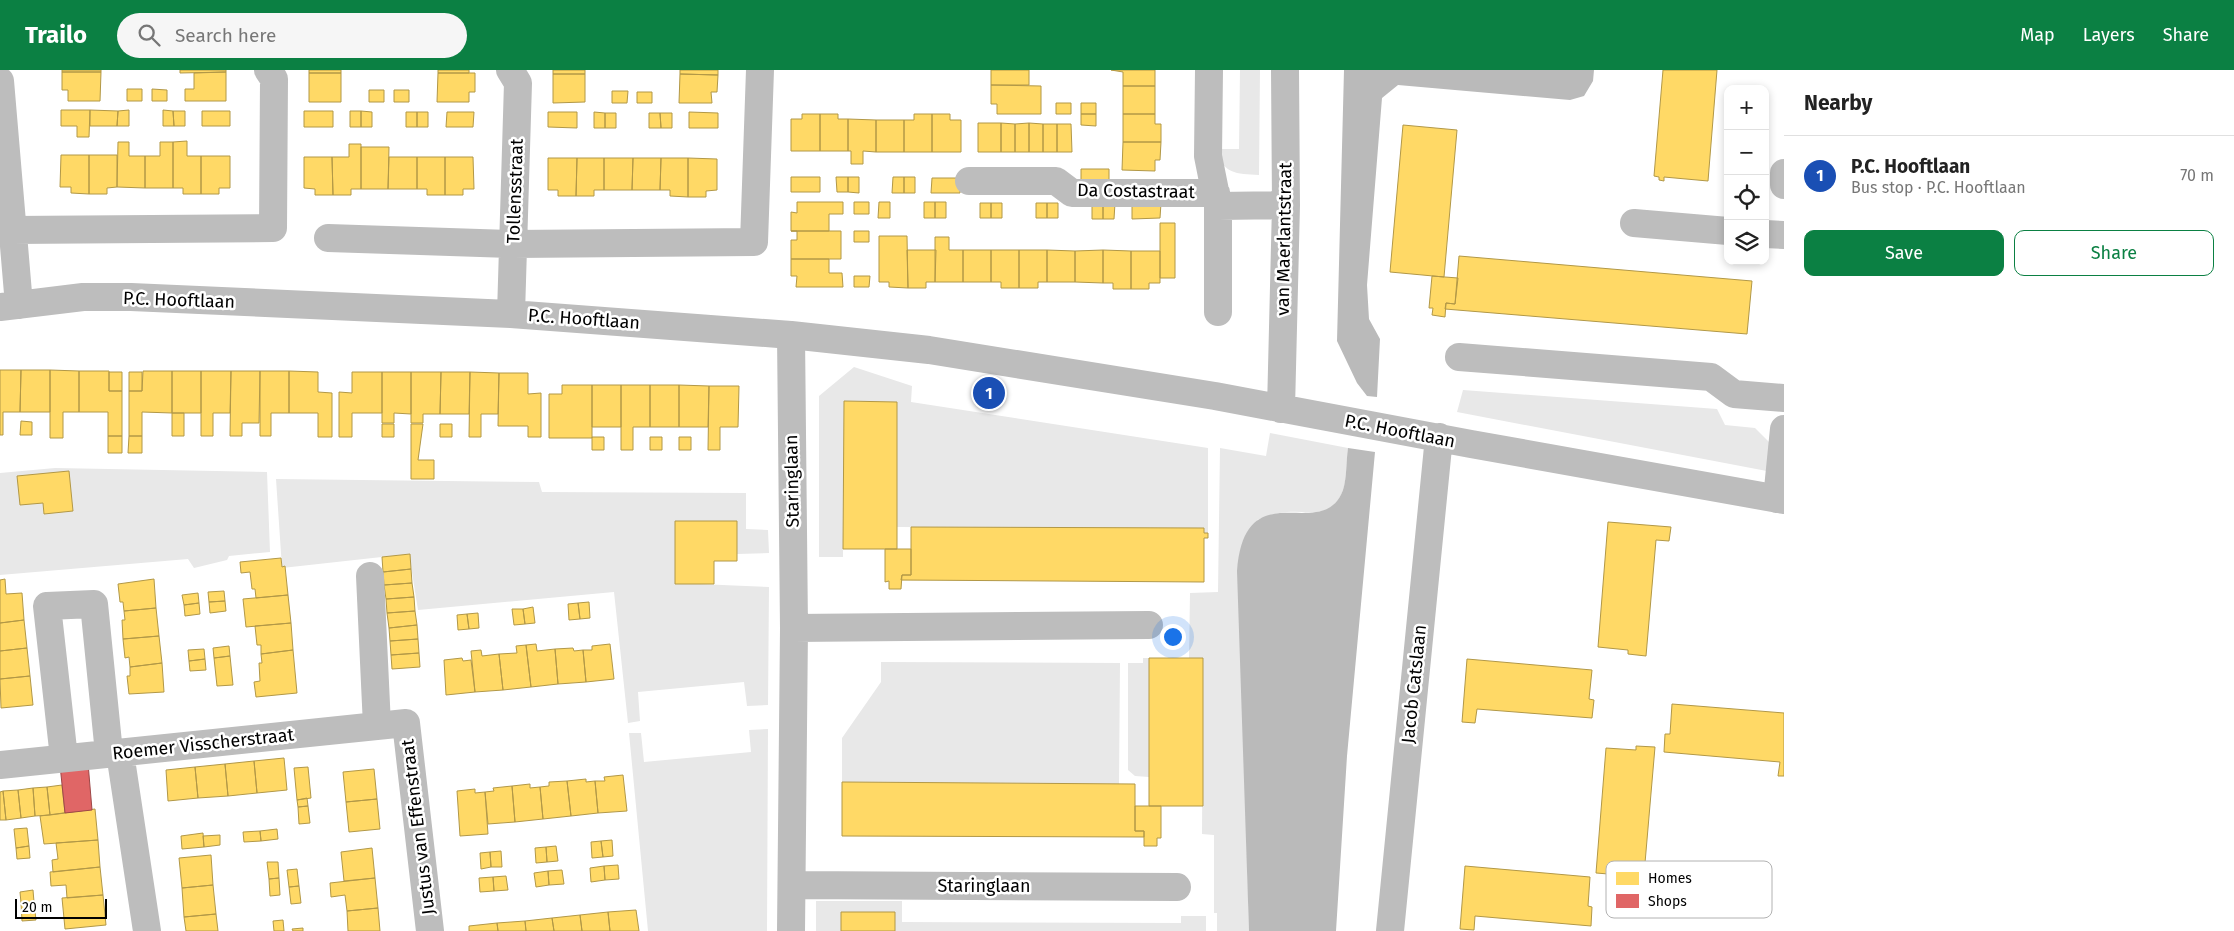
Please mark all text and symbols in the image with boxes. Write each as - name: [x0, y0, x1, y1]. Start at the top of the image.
- search box: [117, 13, 467, 58]
- text: Trailo: [25, 21, 87, 49]
- icon: search: [135, 21, 163, 49]
- text: Search here: [175, 24, 276, 47]
- text: Map: [2020, 24, 2055, 46]
- text: Layers: [2083, 24, 2135, 46]
- text: Share: [2163, 24, 2209, 46]
- map controls: [1724, 85, 1769, 265]
- button: +: [1724, 85, 1769, 130]
- text: Nearby: [1804, 90, 1872, 116]
- button: −: [1724, 130, 1769, 175]
- street label: Tollensstraat: [502, 138, 528, 244]
- text: P.C. Hooftlaan: [1851, 155, 1970, 178]
- street label: van Maerlantstraat: [1272, 162, 1296, 316]
- text: 1: [1816, 166, 1824, 185]
- text: 70 m: [2180, 166, 2214, 185]
- button: locate: [1724, 175, 1769, 220]
- text: Bus stop · P.C. Hooftlaan: [1851, 178, 2026, 197]
- street label: Da Costastraat: [1077, 179, 1196, 203]
- button: layers: [1724, 220, 1769, 265]
- button: Save: [1804, 230, 2004, 276]
- button: Share: [2014, 230, 2214, 276]
- street label: P.C. Hooftlaan: [123, 287, 235, 313]
- street label: P.C. Hooftlaan: [527, 304, 641, 334]
- pin: 1: [973, 374, 1005, 412]
- street label: P.C. Hooftlaan: [1343, 409, 1457, 453]
- street label: Staringlaan: [780, 434, 804, 528]
- your location: [1160, 624, 1186, 650]
- street label: Jacob Catslaan: [1397, 624, 1431, 744]
- street label: Roemer Visscherstraat: [111, 723, 295, 764]
- street label: Justus van Effenstraat: [396, 737, 440, 916]
- legend: [1606, 861, 1772, 918]
- text: Homes: [1648, 870, 1692, 887]
- street label: Staringlaan: [937, 875, 1031, 897]
- text: Shops: [1648, 893, 1687, 910]
- scale bar: [15, 896, 108, 919]
- text: 20 m: [22, 899, 52, 916]

